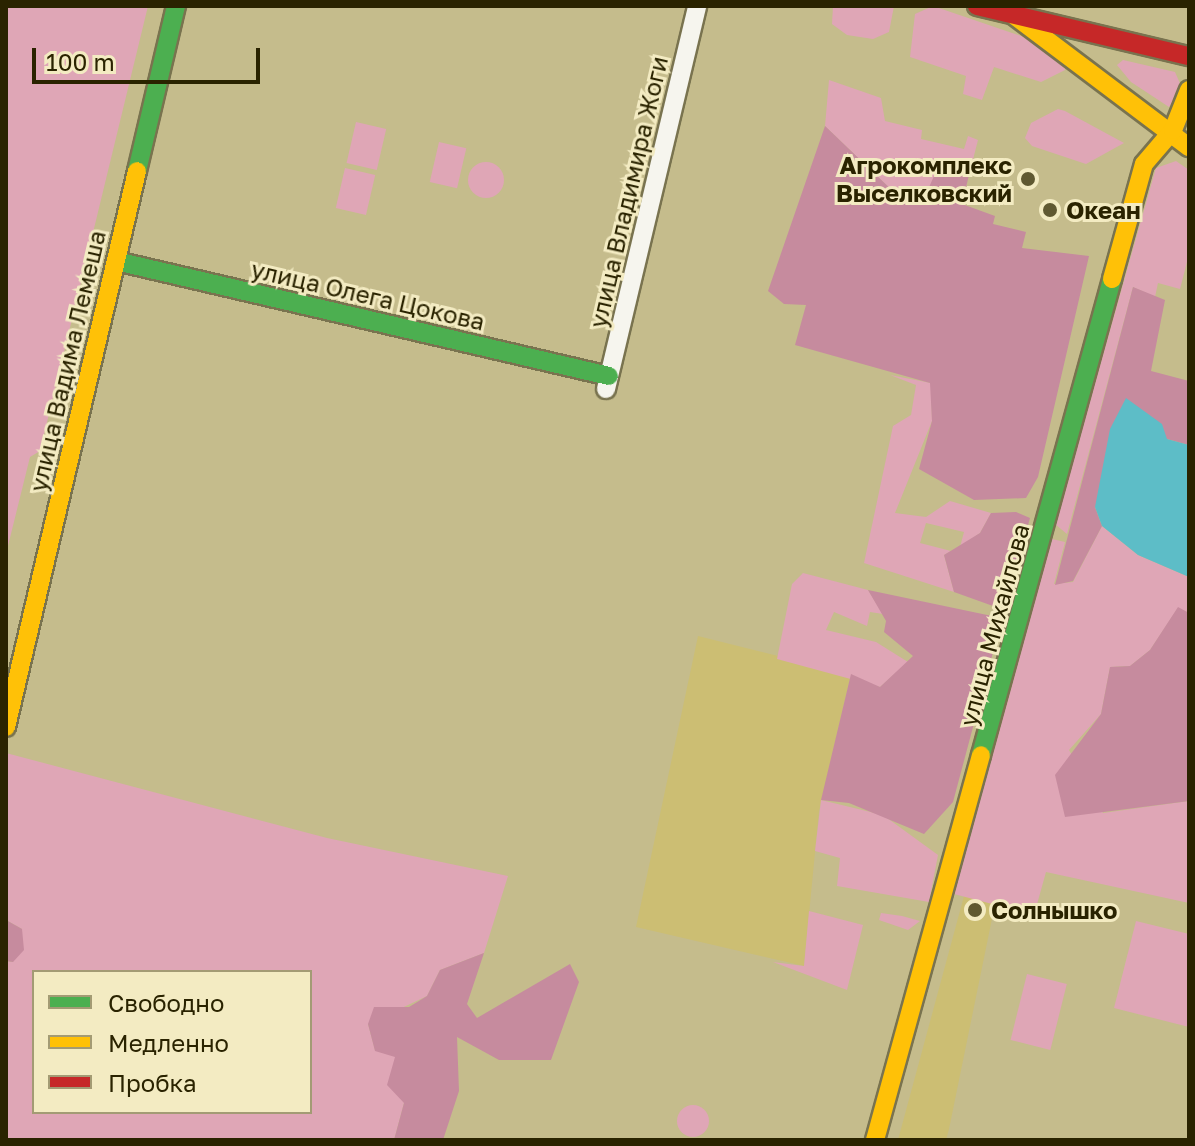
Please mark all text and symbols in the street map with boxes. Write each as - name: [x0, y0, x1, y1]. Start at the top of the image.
- scale bar: [36, 32, 264, 82]
- text: 100 m: [46, 47, 115, 76]
- street label: улица Владимира Жоги: [583, 53, 673, 331]
- place label: Агрокомплекс Выселковский: [836, 151, 1012, 207]
- marker: Агрокомплекс Выселковский: [1019, 170, 1037, 188]
- place label: Океан: [1066, 196, 1141, 224]
- marker: Океан: [1041, 201, 1059, 219]
- street label: улица Вадима Лемеша: [23, 228, 111, 494]
- street label: улица Олега Цокова: [248, 254, 488, 336]
- street label: улица Михайлова: [953, 521, 1035, 729]
- place label: Солнышко: [991, 896, 1117, 924]
- marker: Солнышко: [966, 901, 984, 919]
- legend: [32, 970, 312, 1114]
- text: Свободно: [108, 988, 224, 1017]
- text: Медленно: [108, 1028, 229, 1057]
- text: Пробка: [108, 1068, 197, 1097]

